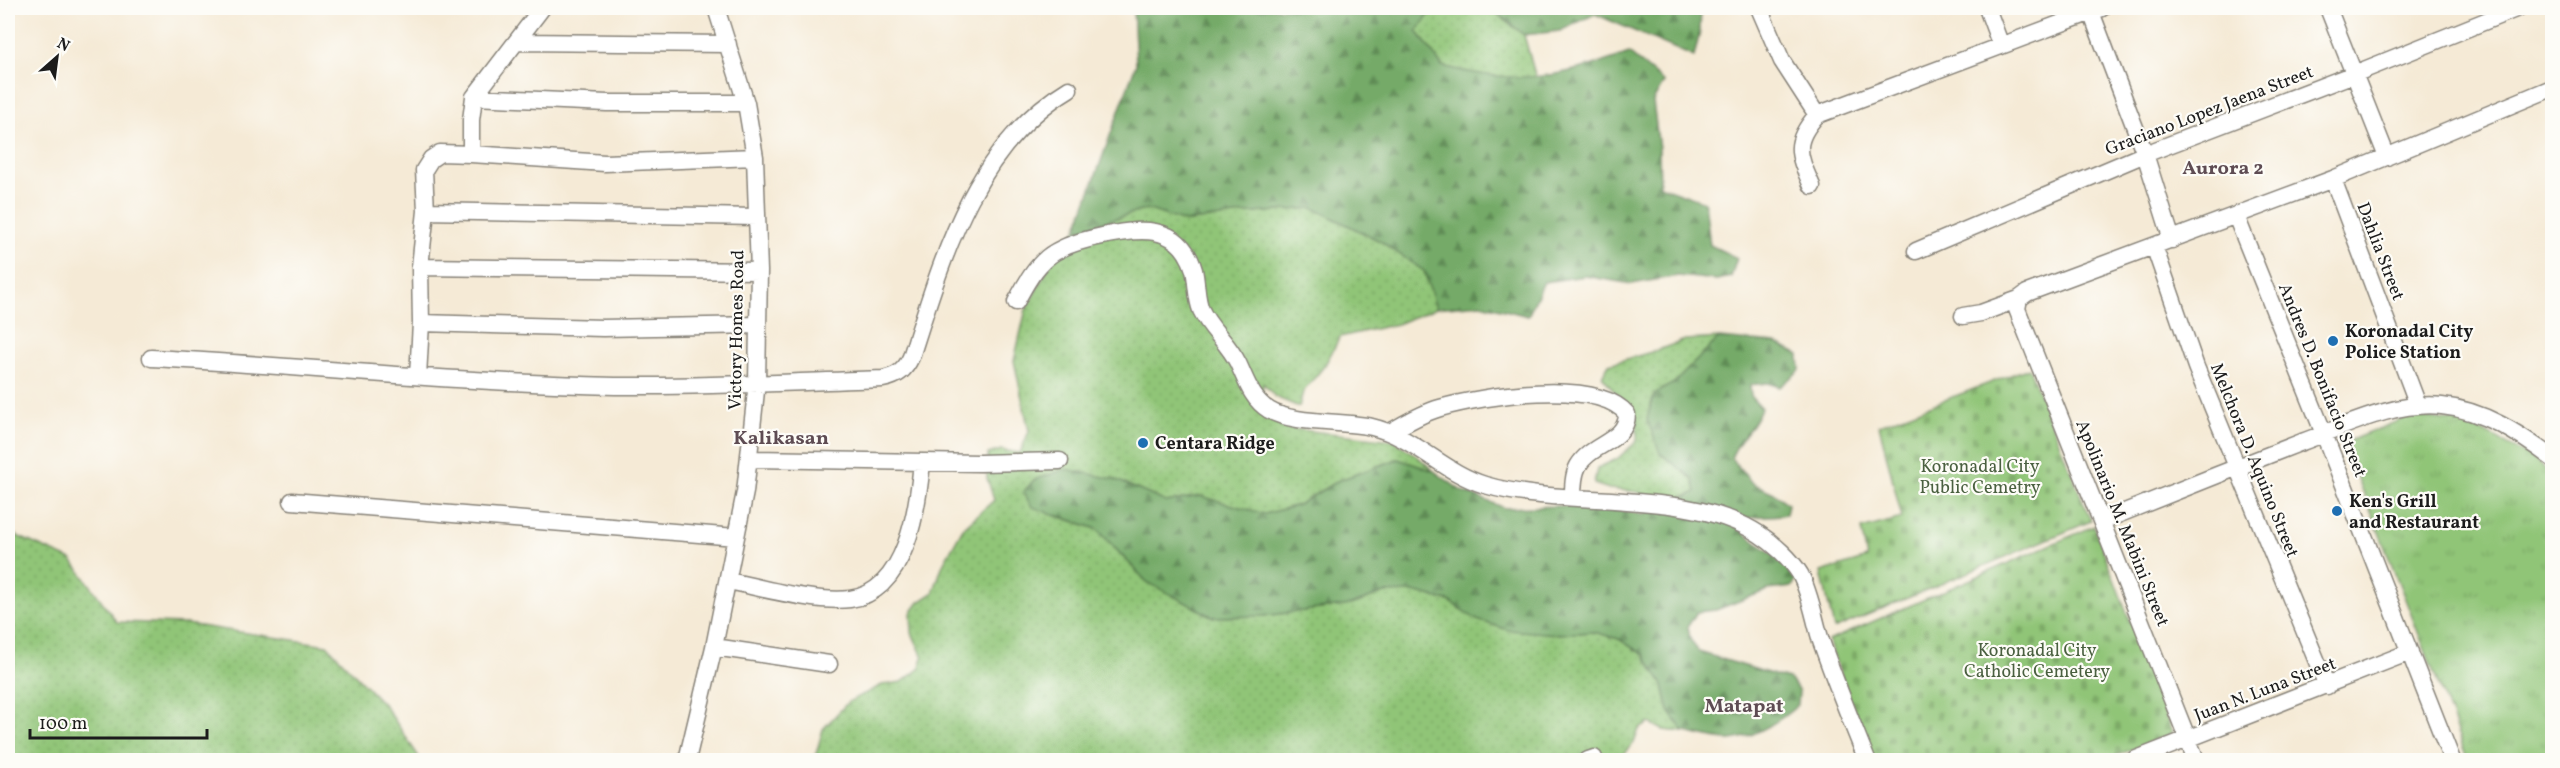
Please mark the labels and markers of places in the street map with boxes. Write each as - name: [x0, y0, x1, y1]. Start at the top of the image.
- place label: Koronadal City Police Station: [2345, 320, 2473, 366]
- marker: Koronadal City Police Station: [2326, 334, 2340, 348]
- place label: Centara Ridge: [1155, 432, 1275, 457]
- marker: Centara Ridge: [1136, 436, 1150, 450]
- place label: Ken's Grill and Restaurant: [2349, 490, 2479, 536]
- marker: Ken's Grill and Restaurant: [2330, 504, 2344, 518]

